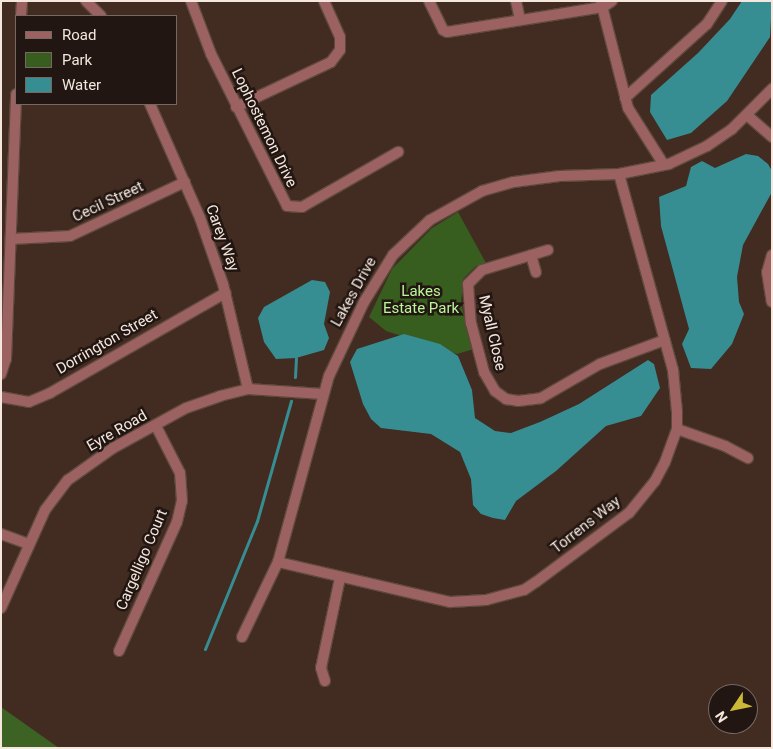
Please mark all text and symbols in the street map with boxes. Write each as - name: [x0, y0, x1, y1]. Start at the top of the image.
- legend: [15, 15, 178, 105]
- text: Road: [62, 26, 96, 44]
- text: Park: [62, 51, 92, 69]
- street label: Lophostemon Drive: [227, 66, 301, 190]
- text: Water: [62, 76, 101, 94]
- street label: Cecil Street: [70, 178, 146, 226]
- street label: Carey Way: [202, 202, 242, 274]
- street label: Lakes Drive: [328, 254, 380, 330]
- park label: Lakes Estate Park: [383, 282, 459, 317]
- street label: Myall Close: [475, 294, 509, 372]
- street label: Dorrington Street: [53, 306, 161, 378]
- street label: Eyre Road: [84, 407, 150, 455]
- street label: Torrens Way: [548, 492, 624, 558]
- street label: Cargelligo Court: [113, 507, 171, 613]
- north arrow: [708, 684, 758, 734]
- text: N: [712, 708, 731, 725]

